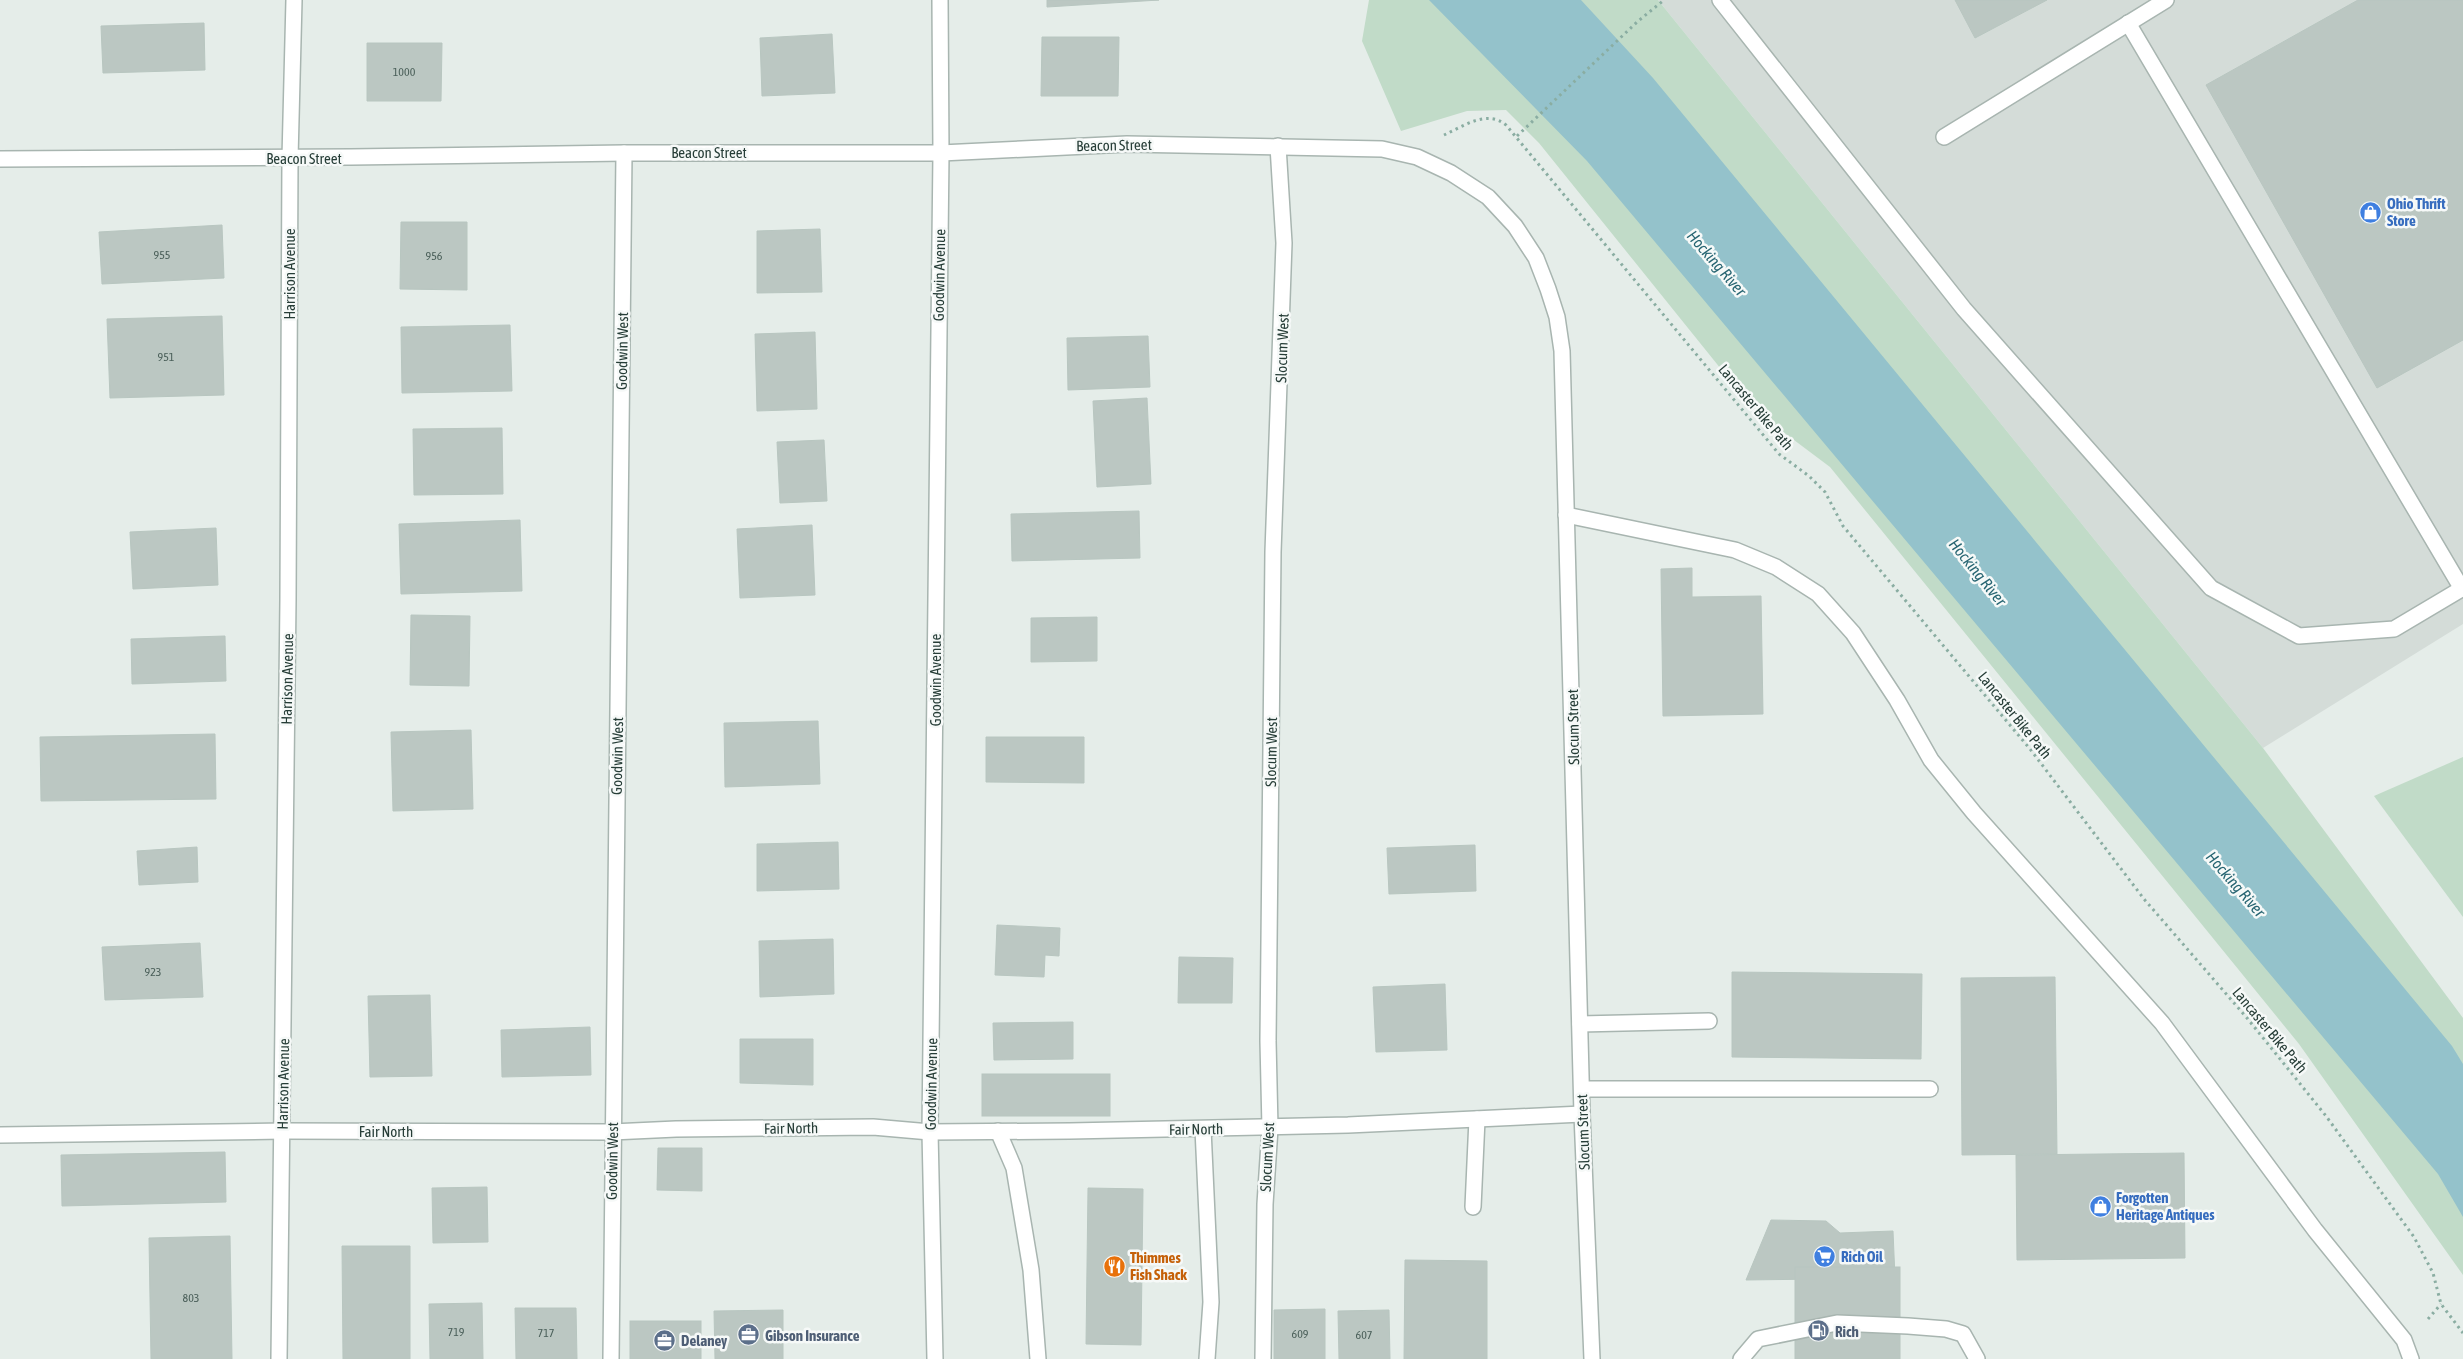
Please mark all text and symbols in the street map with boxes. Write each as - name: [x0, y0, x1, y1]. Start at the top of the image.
- house number: 1000: [393, 65, 416, 79]
- street label: Beacon Street: [1076, 136, 1152, 154]
- street label: Beacon Street: [671, 144, 747, 161]
- street label: Beacon Street: [266, 150, 342, 167]
- place label: Ohio Thrift Store: [2387, 195, 2446, 229]
- shop icon: Ohio Thrift Store: [2359, 200, 2383, 224]
- water label: Hocking River: [1683, 227, 1751, 301]
- street label: Harrison Avenue: [281, 228, 298, 320]
- street label: Goodwin Avenue: [930, 228, 948, 321]
- house number: 955: [154, 248, 170, 262]
- house number: 956: [426, 249, 443, 263]
- street label: Goodwin West: [613, 312, 631, 390]
- street label: Slocum West: [1272, 313, 1292, 383]
- house number: 951: [158, 350, 175, 364]
- street label: Lancaster Bike Path: [1715, 361, 1797, 453]
- water label: Hocking River: [1945, 535, 2011, 611]
- street label: Harrison Avenue: [278, 633, 296, 725]
- street label: Goodwin Avenue: [927, 634, 944, 726]
- street label: Lancaster Bike Path: [1975, 668, 2055, 762]
- street label: Slocum Street: [1564, 689, 1582, 765]
- street label: Goodwin West: [608, 717, 626, 795]
- street label: Slocum West: [1262, 717, 1280, 787]
- water label: Hocking River: [2202, 848, 2270, 922]
- house number: 923: [145, 965, 161, 979]
- street label: Lancaster Bike Path: [2229, 984, 2311, 1076]
- street label: Goodwin Avenue: [922, 1037, 940, 1130]
- street label: Harrison Avenue: [274, 1038, 292, 1130]
- street label: Slocum Street: [1573, 1094, 1593, 1170]
- street label: Fair North: [764, 1119, 818, 1137]
- street label: Fair North: [1169, 1120, 1223, 1138]
- street label: Goodwin West: [603, 1122, 621, 1200]
- street label: Slocum West: [1257, 1122, 1277, 1192]
- street label: Fair North: [359, 1123, 413, 1140]
- place label: Forgotten Heritage Antiques: [2116, 1189, 2215, 1223]
- shop icon: Forgotten Heritage Antiques: [2088, 1194, 2112, 1218]
- supermarket icon: Rich Oil: [1813, 1244, 1837, 1268]
- place label: Rich Oil: [1841, 1248, 1884, 1265]
- place label: Thimmes Fish Shack: [1130, 1249, 1187, 1283]
- restaurant icon: Thimmes Fish Shack: [1102, 1254, 1126, 1278]
- house number: 803: [183, 1291, 199, 1305]
- fuel station icon: Rich: [1807, 1319, 1831, 1343]
- office icon: Gibson Insurance: [737, 1323, 761, 1347]
- place label: Rich: [1835, 1323, 1859, 1340]
- house number: 719: [448, 1325, 465, 1339]
- house number: 717: [538, 1326, 555, 1340]
- place label: Gibson Insurance: [765, 1327, 860, 1344]
- house number: 609: [1292, 1327, 1309, 1341]
- office icon: Delaney: [653, 1328, 677, 1352]
- house number: 607: [1356, 1328, 1373, 1342]
- place label: Delaney: [681, 1332, 728, 1349]

